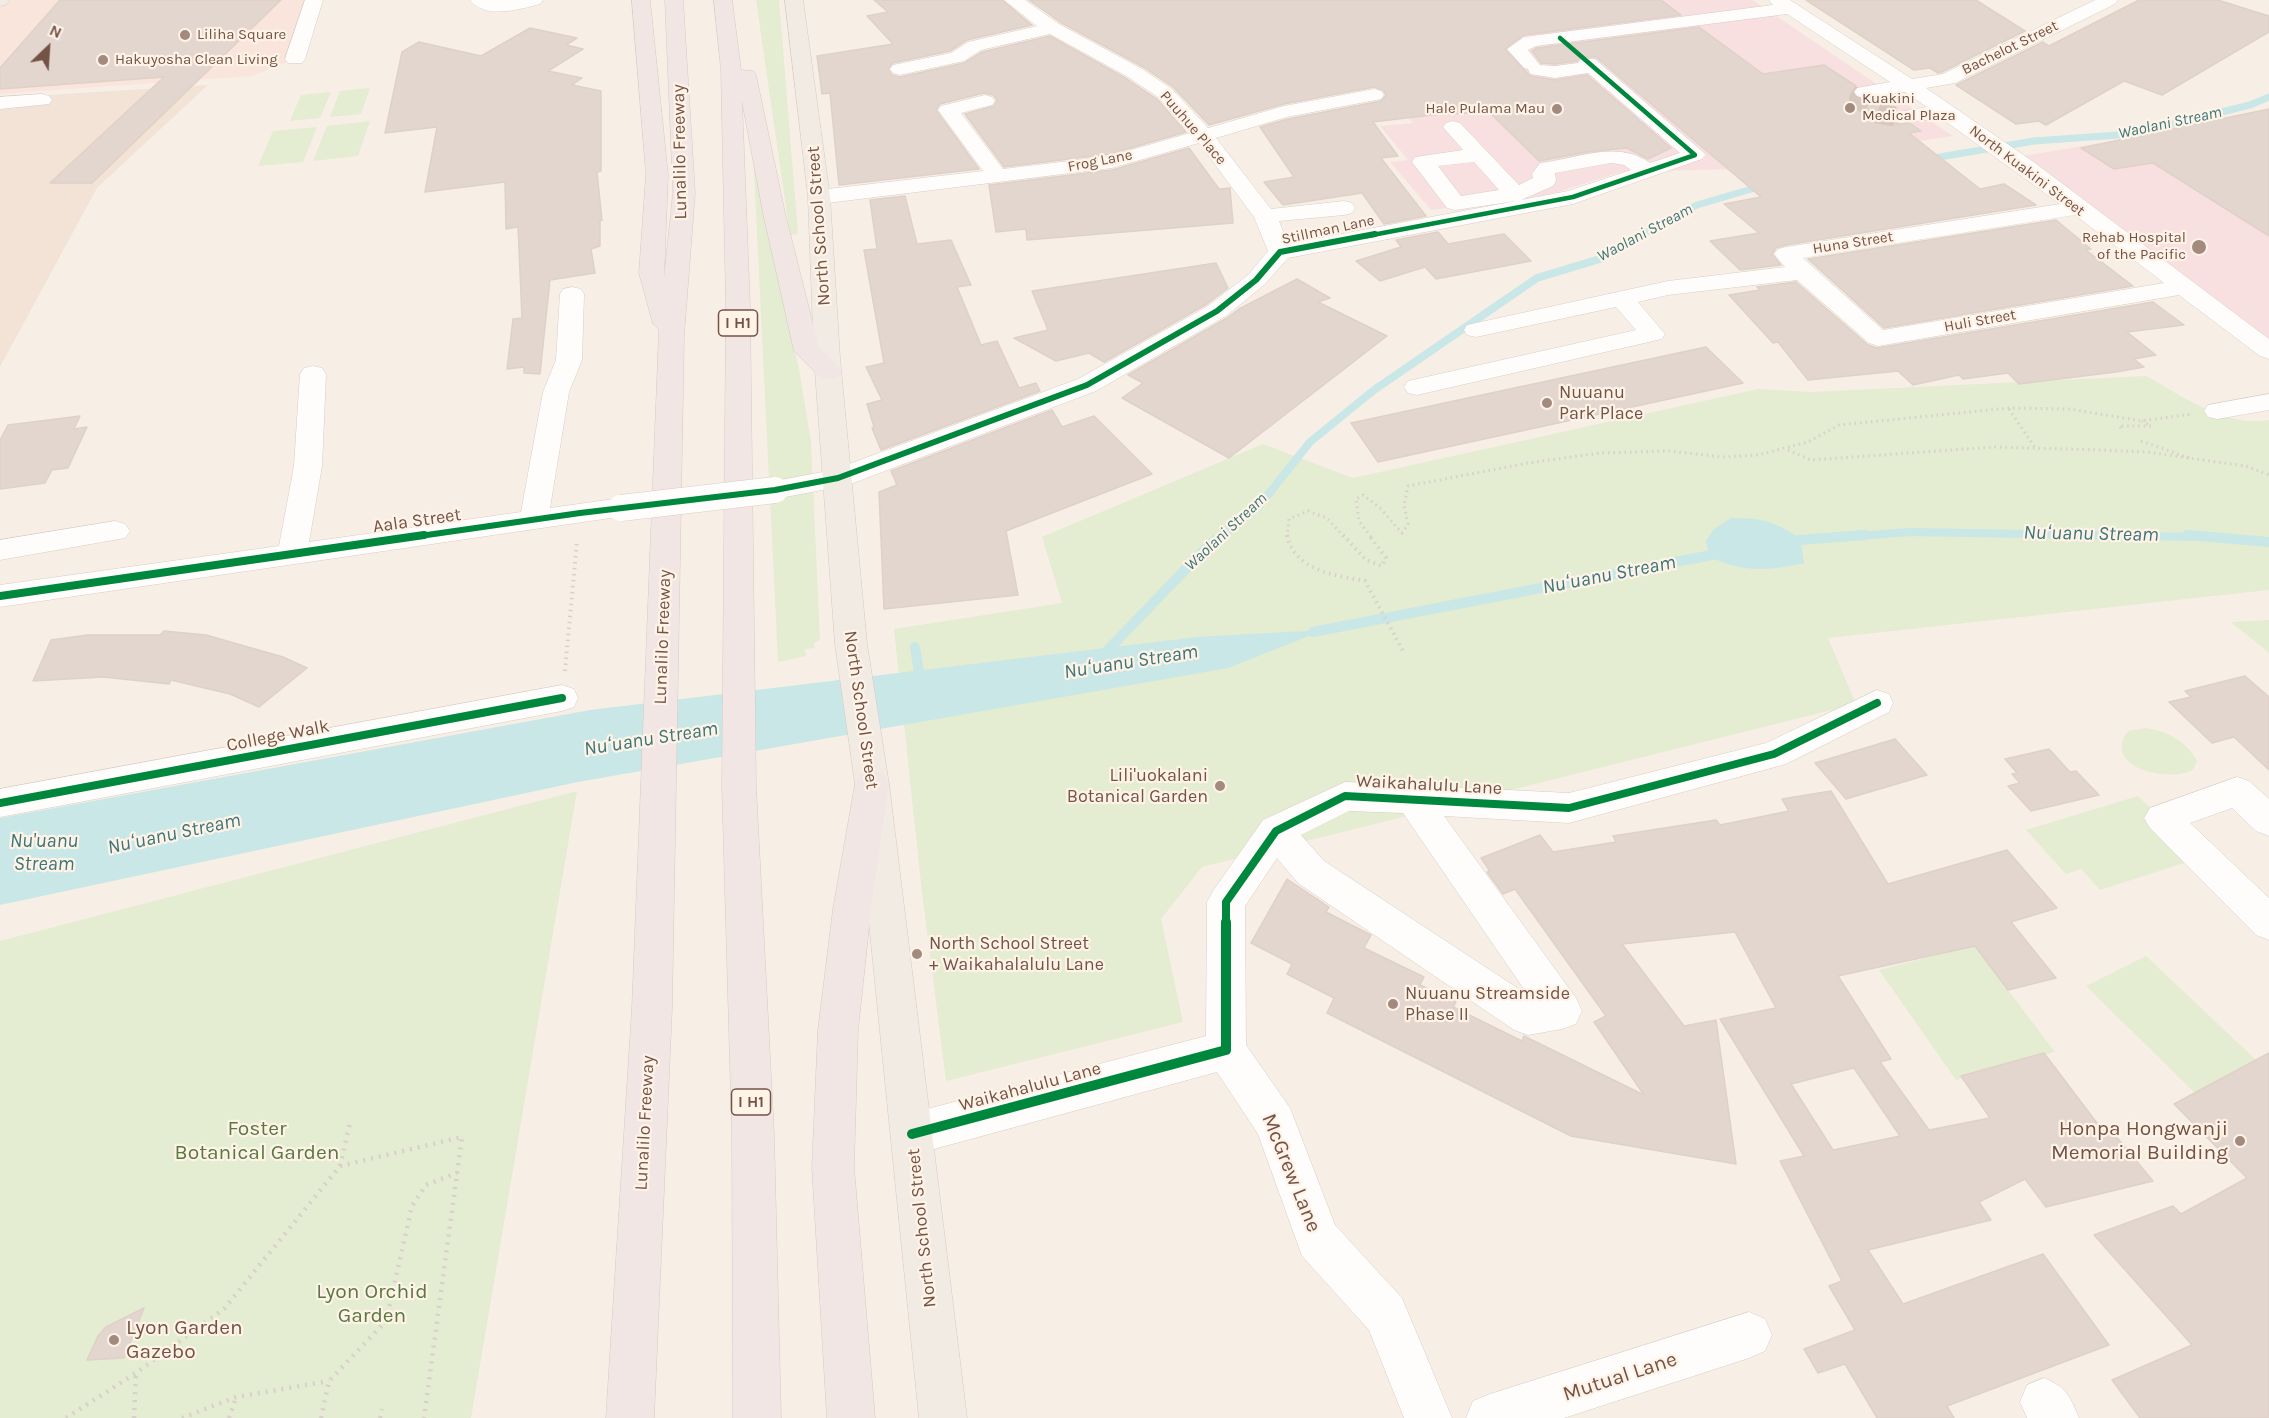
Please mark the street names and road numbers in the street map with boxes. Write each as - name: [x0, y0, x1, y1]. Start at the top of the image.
- street label: Bachelot Street: [1959, 17, 2061, 79]
- street label: Lunalilo Freeway: [668, 84, 692, 220]
- street label: Puuhue Place: [1156, 87, 1230, 169]
- street label: North Kuakini Street: [1966, 122, 2088, 220]
- street label: North School Street: [803, 145, 835, 307]
- street label: Frog Lane: [1066, 146, 1134, 176]
- street label: Stillman Lane: [1280, 211, 1376, 249]
- street label: Huna Street: [1812, 228, 1894, 258]
- street label: Huli Street: [1943, 306, 2017, 336]
- road number: I H1: [718, 310, 758, 336]
- street label: Aala Street: [371, 504, 463, 538]
- street label: Lunalilo Freeway: [650, 569, 676, 705]
- street label: North School Street: [839, 629, 883, 791]
- street label: College Walk: [225, 715, 331, 757]
- street label: Waikahalulu Lane: [1355, 770, 1503, 800]
- street label: Lunalilo Freeway: [631, 1055, 659, 1191]
- street label: Waikahalulu Lane: [957, 1058, 1103, 1116]
- road number: I H1: [732, 1089, 771, 1115]
- street label: McGrew Lane: [1256, 1110, 1326, 1236]
- street label: North School Street: [903, 1147, 941, 1309]
- street label: Mutual Lane: [1560, 1347, 1680, 1407]

